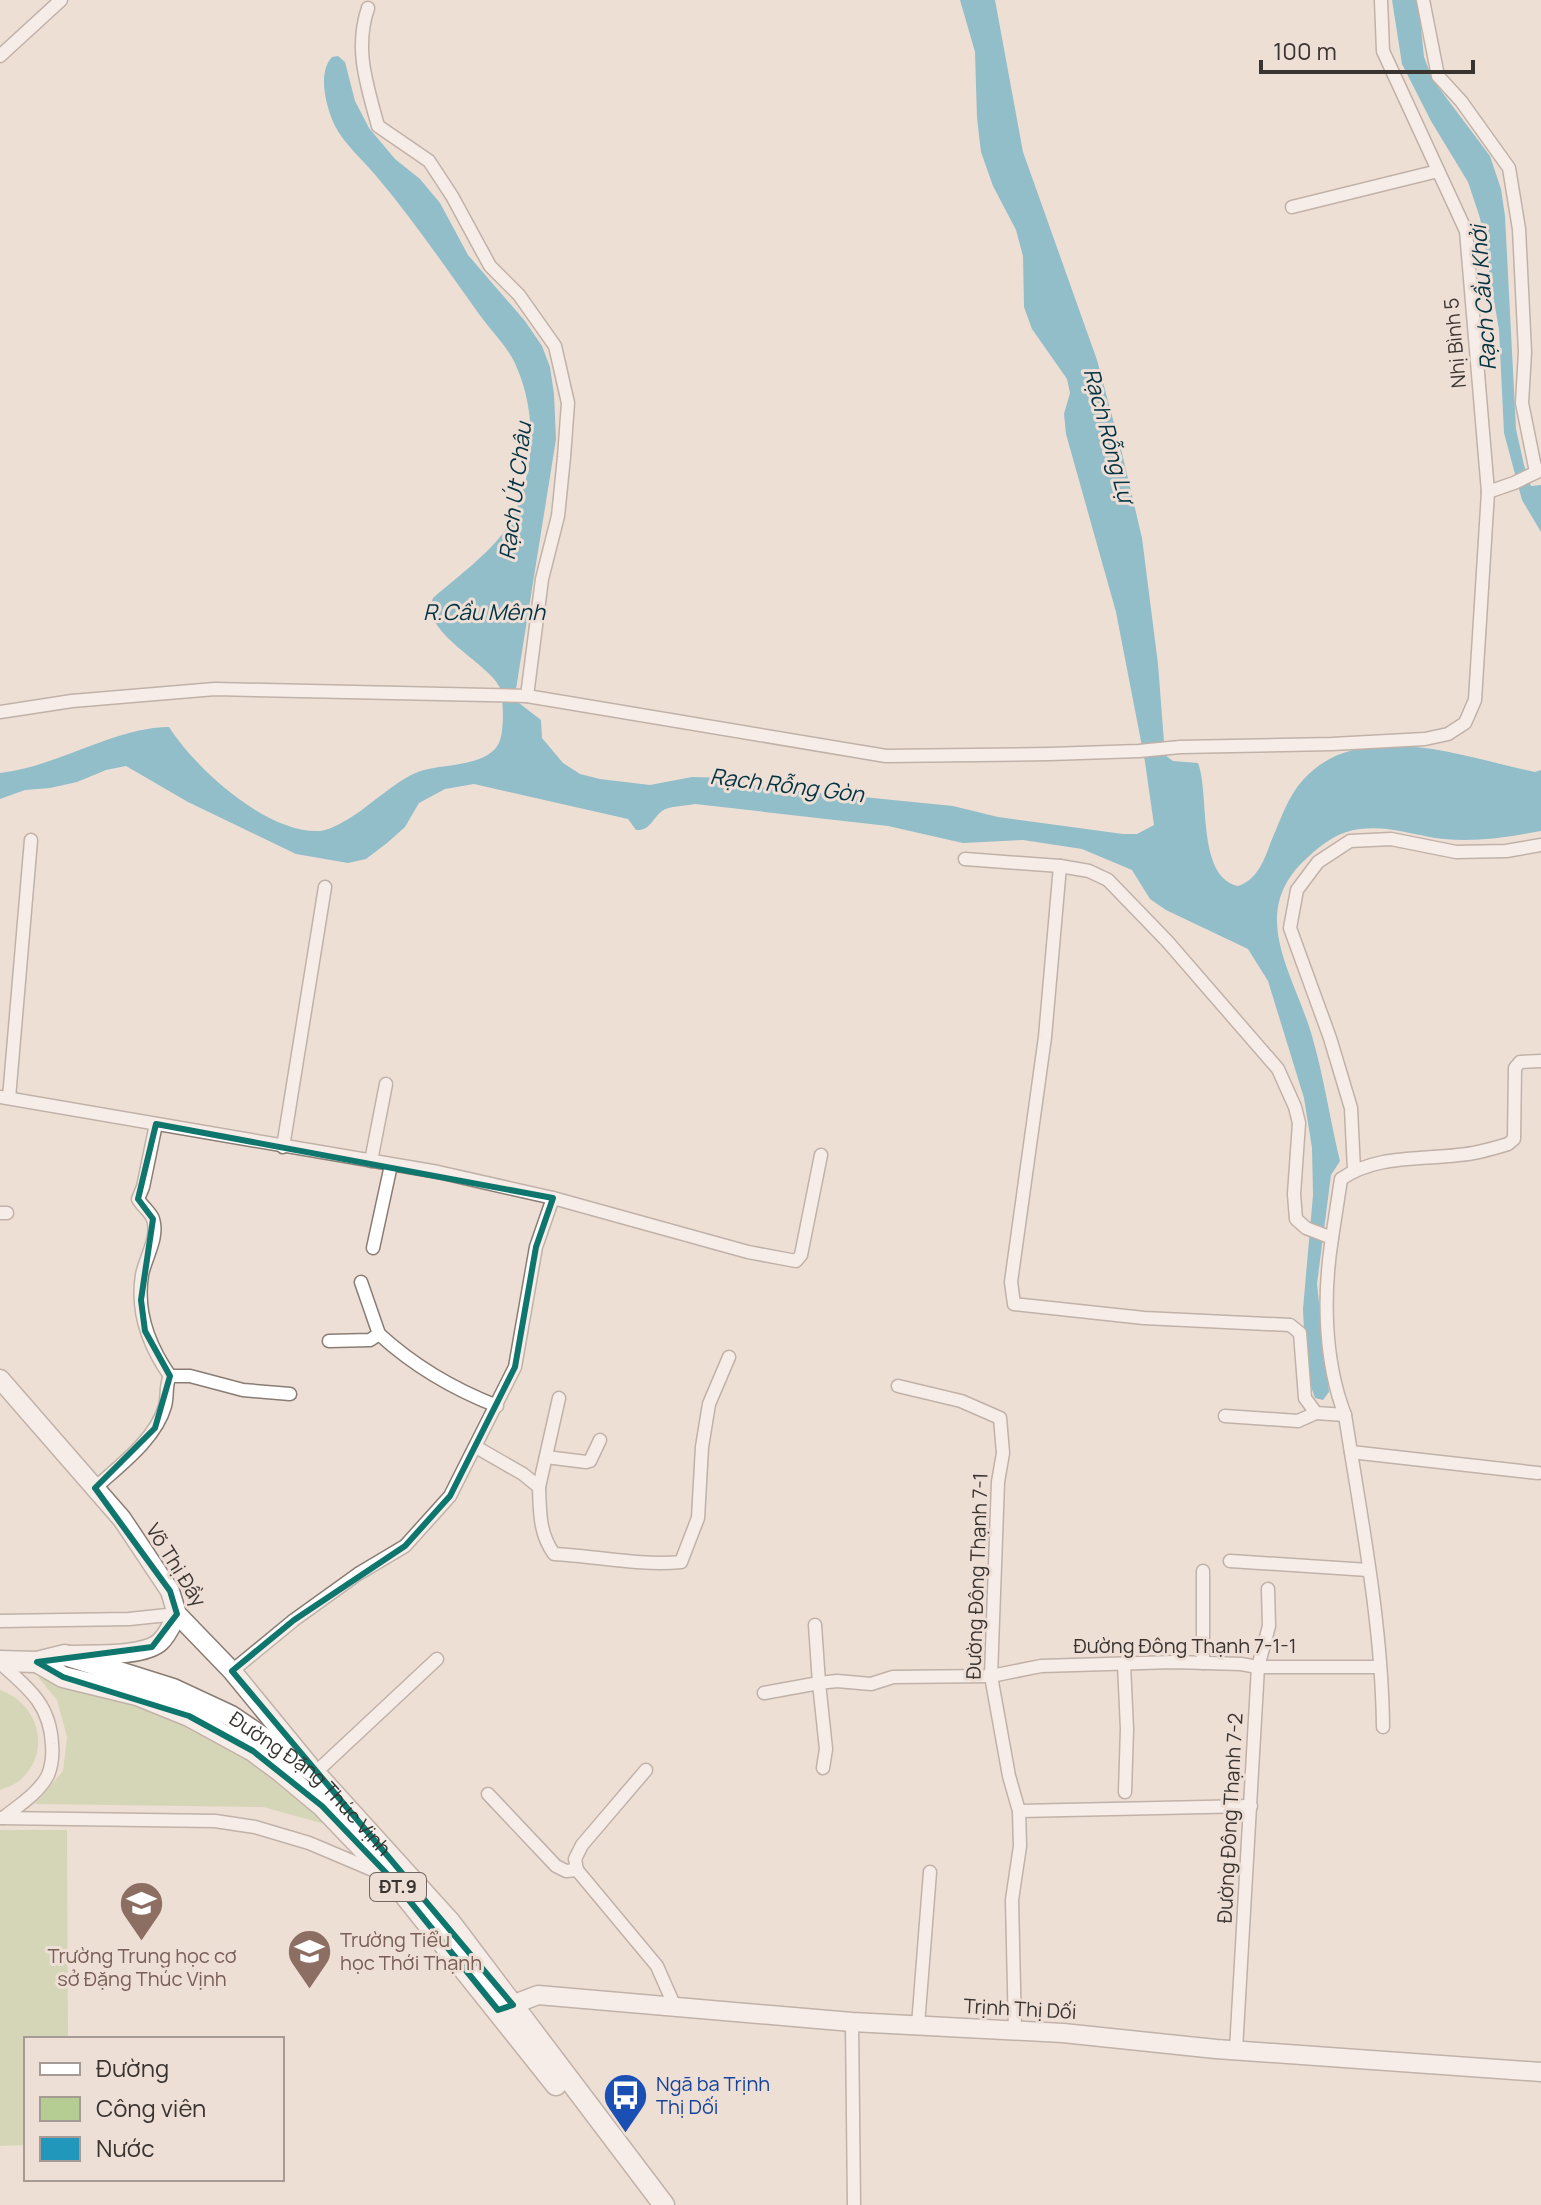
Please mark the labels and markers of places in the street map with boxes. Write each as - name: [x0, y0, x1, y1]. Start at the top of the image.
- school or university icon: Trường Trung học cơ sở Đặng Thúc Vịnh: [118, 1880, 166, 1943]
- place label: Trường Tiểu học Thới Thạnh: [340, 1926, 482, 1976]
- school or university icon: Trường Tiểu học Thới Thạnh: [285, 1928, 333, 1991]
- place label: Trường Trung học cơ sở Đặng Thúc Vịnh: [47, 1942, 237, 1992]
- place label: Ngã ba Trịnh Thị Dối: [656, 2070, 770, 2120]
- bus stop icon: Ngã ba Trịnh Thị Dối: [601, 2072, 649, 2135]

